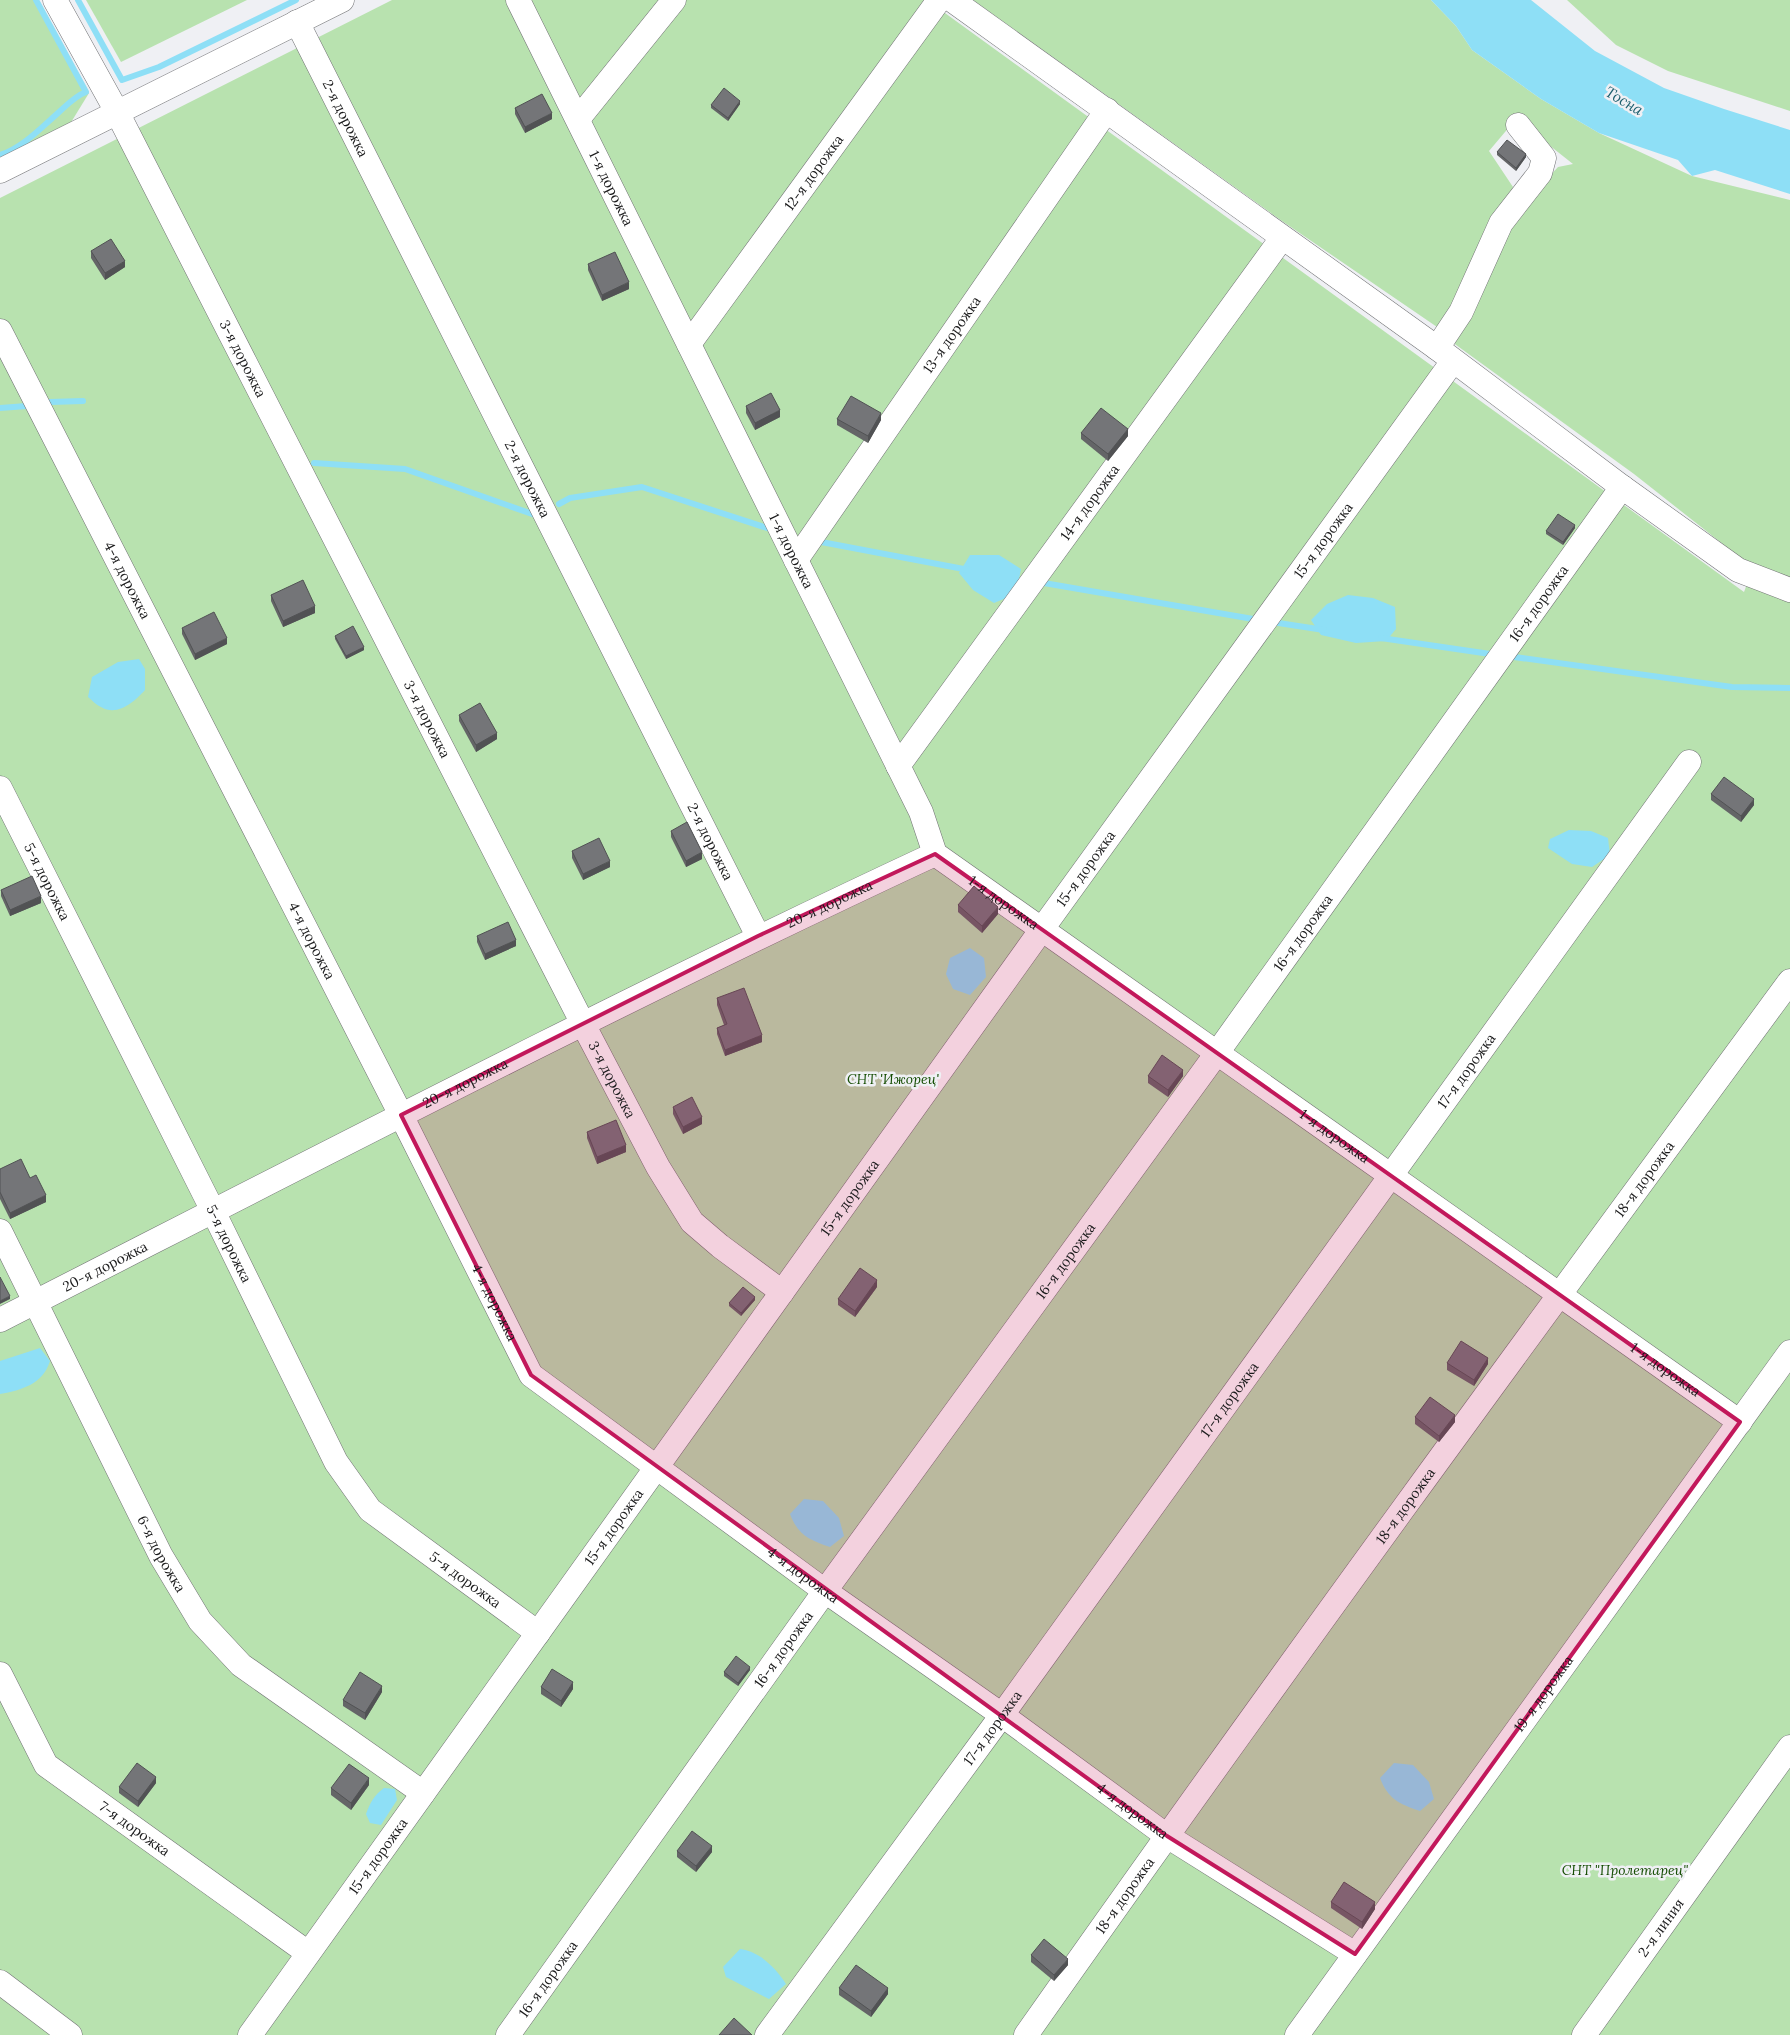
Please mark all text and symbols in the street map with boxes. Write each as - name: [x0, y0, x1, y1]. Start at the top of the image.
- street label: 2-я дорожка: [319, 77, 373, 160]
- water label: Тосна: [1602, 82, 1647, 120]
- street label: 12-я дорожка: [780, 131, 847, 214]
- street label: 1-я дорожка: [585, 147, 638, 229]
- street label: 13-я дорожка: [919, 293, 985, 377]
- street label: 3-я дорожка: [216, 317, 270, 400]
- street label: 2-я дорожка: [501, 438, 555, 521]
- street label: 14-я дорожка: [1056, 461, 1123, 544]
- street label: 15-я дорожка: [1290, 499, 1357, 582]
- street label: 1-я дорожка: [765, 510, 818, 592]
- street label: 4-я дорожка: [100, 539, 155, 622]
- street label: 16-я дорожка: [1505, 562, 1572, 645]
- street label: 3-я дорожка: [400, 678, 455, 761]
- street label: 2-я дорожка: [683, 800, 737, 883]
- street label: 15-я дорожка: [1052, 827, 1119, 910]
- street label: 5-я дорожка: [20, 840, 74, 924]
- street label: 1-я дорожка: [965, 872, 1042, 933]
- street label: 20-я дорожка: [783, 876, 875, 932]
- street label: 16-я дорожка: [1269, 891, 1337, 975]
- street label: 4-я дорожка: [285, 899, 339, 983]
- street label: 17-я дорожка: [1433, 1030, 1499, 1112]
- street label: 3-я дорожка: [585, 1038, 640, 1121]
- street label: 20-я дорожка: [419, 1054, 511, 1112]
- park label: СНТ 'Ижорец': [847, 1070, 939, 1088]
- street label: 1-я дорожка: [1296, 1105, 1373, 1167]
- street label: 18-я дорожка: [1611, 1137, 1678, 1221]
- street label: 15-я дорожка: [816, 1156, 883, 1239]
- street label: 5-я дорожка: [202, 1202, 256, 1286]
- street label: 16-я дорожка: [1032, 1219, 1099, 1303]
- street label: 20-я дорожка: [60, 1237, 151, 1296]
- street label: 4-я дорожка: [468, 1261, 522, 1344]
- street label: 1-я дорожка: [1627, 1339, 1704, 1400]
- street label: 17-я дорожка: [1196, 1358, 1263, 1440]
- street label: 18-я дорожка: [1372, 1464, 1439, 1548]
- street label: 15-я дорожка: [580, 1485, 647, 1569]
- street label: 6-я дорожка: [133, 1512, 190, 1596]
- street label: 4-я дорожка: [764, 1543, 843, 1607]
- street label: 5-я дорожка: [426, 1548, 505, 1612]
- street label: 16-я дорожка: [750, 1607, 817, 1691]
- street label: 19-я дорожка: [1510, 1652, 1577, 1735]
- street label: 17-я дорожка: [959, 1687, 1026, 1769]
- street label: 4-я дорожка: [1093, 1778, 1172, 1843]
- street label: 7-я дорожка: [96, 1797, 174, 1860]
- street label: 15-я дорожка: [345, 1814, 411, 1898]
- street label: 18-я дорожка: [1091, 1854, 1158, 1937]
- park label: СНТ "Пролетарец": [1562, 1861, 1688, 1879]
- street label: 2-я линия: [1634, 1895, 1688, 1960]
- street label: 16-я дорожка: [515, 1937, 582, 2021]

